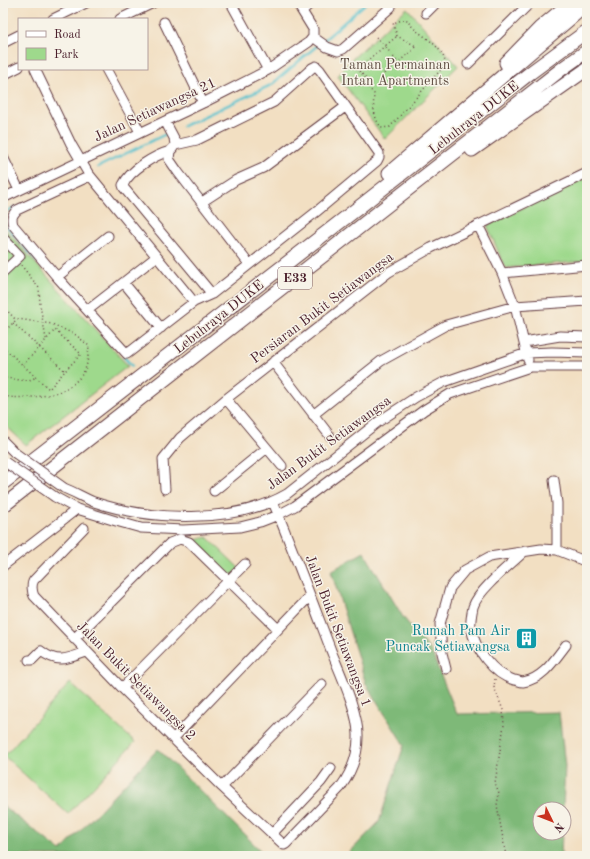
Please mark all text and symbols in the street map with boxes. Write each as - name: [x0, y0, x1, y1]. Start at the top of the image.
- legend: [18, 18, 148, 70]
- text: Road: [54, 29, 81, 41]
- text: Park: [54, 49, 79, 61]
- park label: Taman Permainan Intan Apartments: [340, 58, 451, 88]
- street label: Jalan Setiawangsa 21: [92, 76, 218, 144]
- street label: Lebuhraya DUKE: [426, 79, 522, 157]
- street label: Persiaran Bukit Setiawangsa: [248, 250, 396, 366]
- road number: E33: [278, 267, 312, 289]
- street label: Lebuhraya DUKE: [171, 278, 267, 356]
- street label: Jalan Bukit Setiawangsa: [264, 393, 394, 493]
- street label: Jalan Bukit Setiawangsa 1: [303, 553, 373, 709]
- street label: Jalan Bukit Setiawangsa 2: [74, 619, 198, 743]
- place label: Rumah Pam Air Puncak Setiawangsa: [385, 624, 510, 654]
- building icon: Rumah Pam Air Puncak Setiawangsa: [513, 626, 539, 652]
- north arrow: [532, 801, 572, 841]
- text: N: [551, 820, 565, 834]

